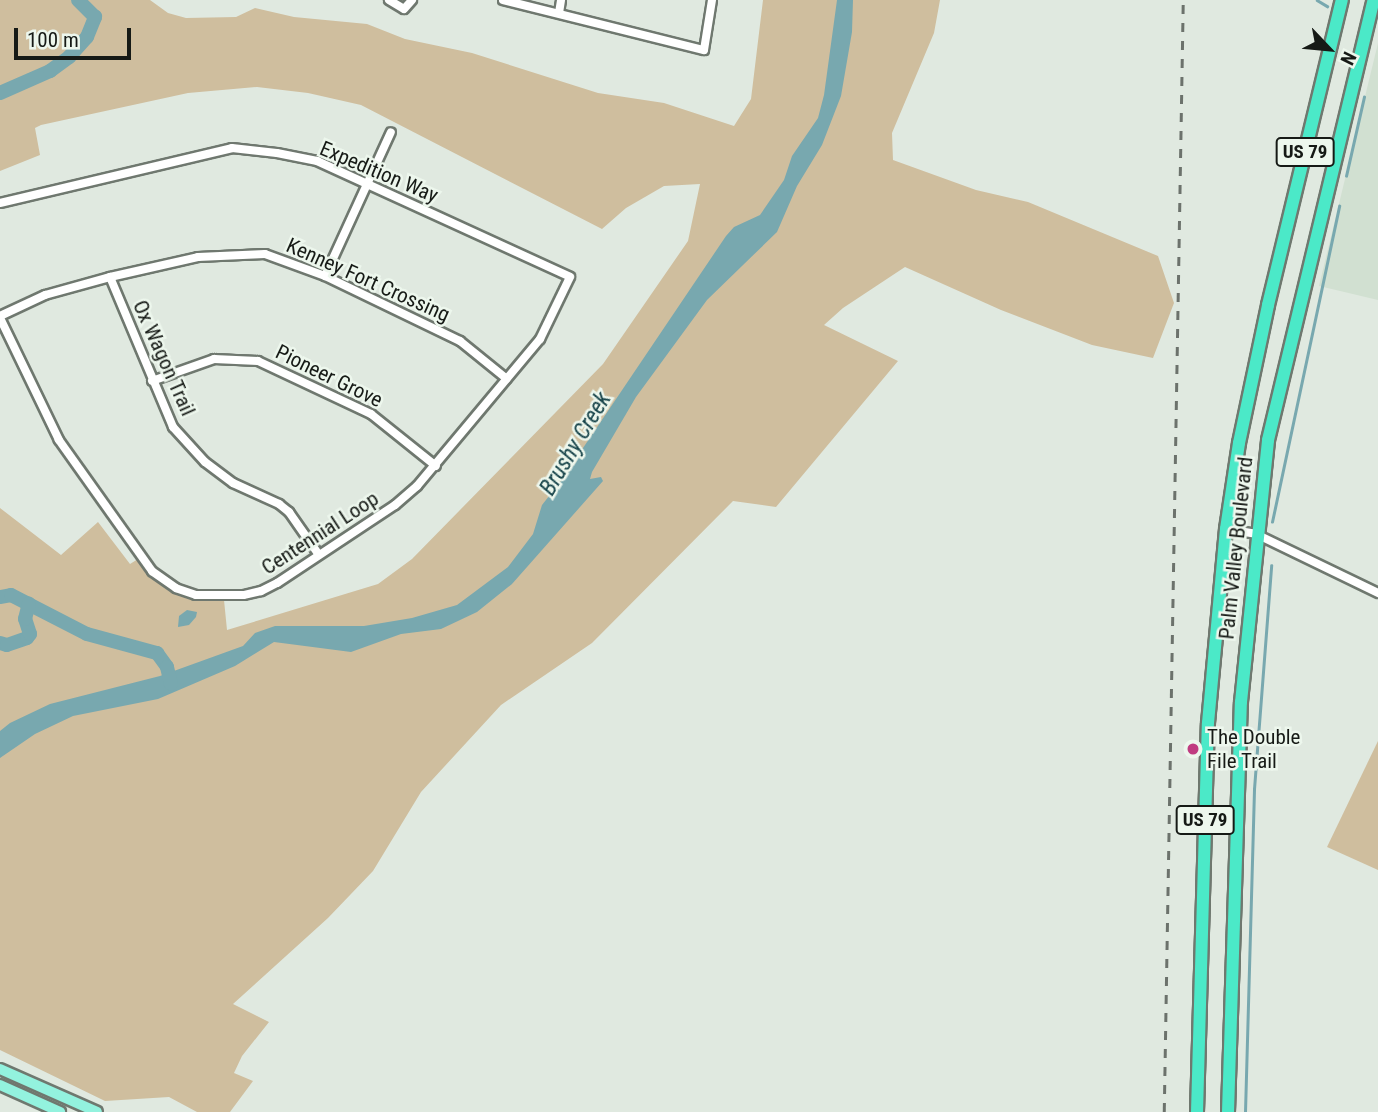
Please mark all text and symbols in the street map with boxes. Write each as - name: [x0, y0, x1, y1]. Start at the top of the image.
- scale bar: [18, 14, 135, 58]
- north arrow: [1294, 14, 1364, 84]
- text: 100 m: [27, 28, 79, 52]
- text: N: [1335, 48, 1361, 69]
- street label: Expedition Way: [316, 136, 442, 208]
- road number: US 79: [1275, 136, 1335, 168]
- street label: Kenney Fort Crossing: [282, 233, 454, 327]
- street label: Ox Wagon Trail: [127, 296, 201, 420]
- street label: Pioneer Grove: [271, 339, 387, 413]
- water label: Brushy Creek: [534, 387, 618, 501]
- street label: Palm Valley Boulevard: [1214, 455, 1258, 641]
- street label: Centennial Loop: [257, 486, 383, 580]
- place label: The Double File Trail: [1207, 724, 1300, 774]
- marker: The Double File Trail: [1185, 741, 1201, 757]
- road number: US 79: [1175, 804, 1235, 835]

